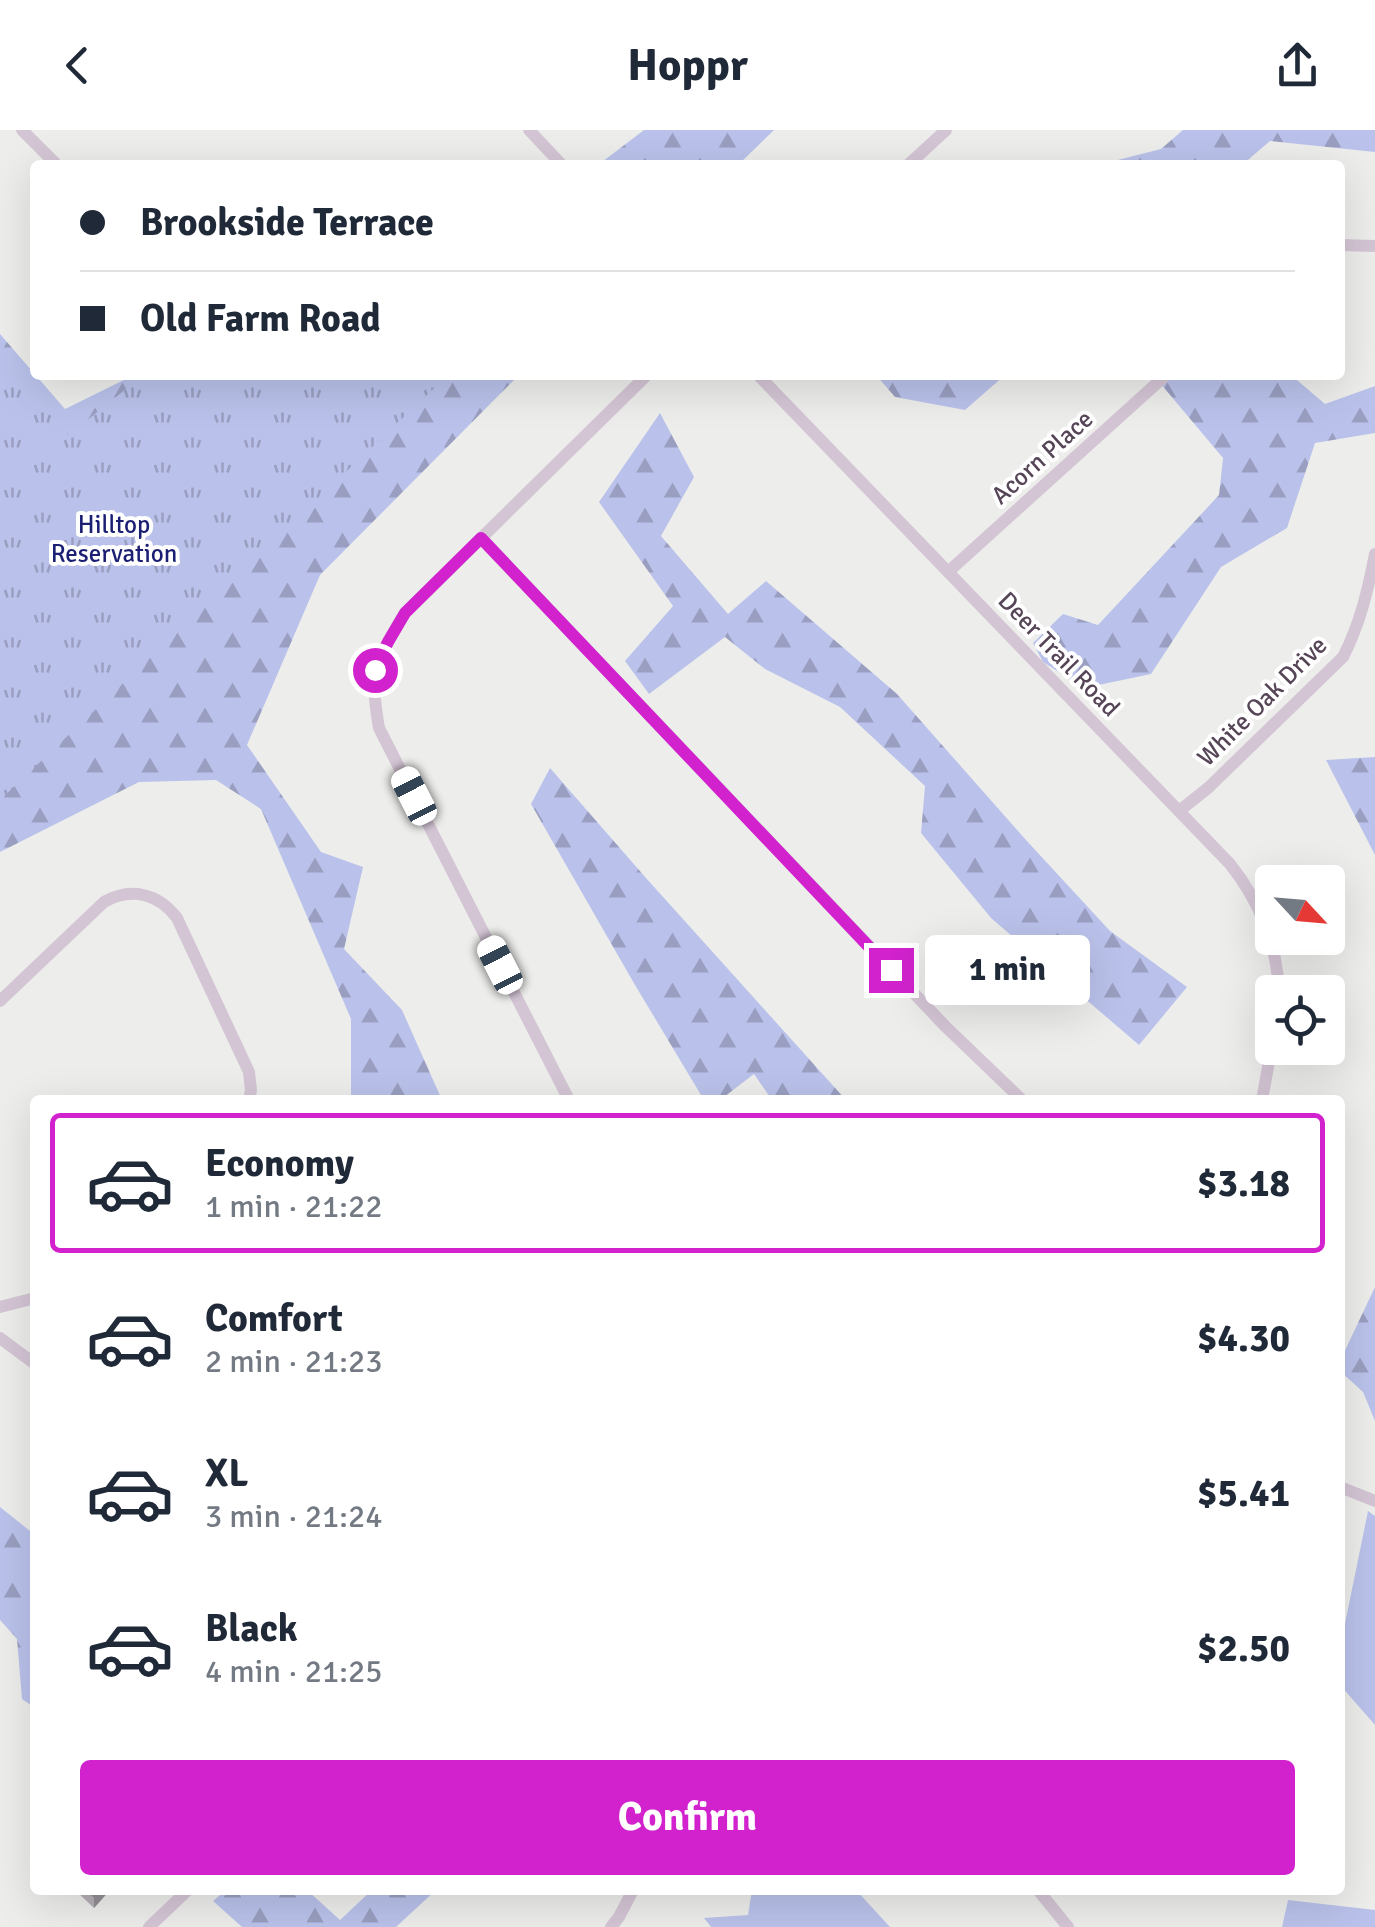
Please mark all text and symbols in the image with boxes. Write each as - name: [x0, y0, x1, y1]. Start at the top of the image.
- icon: back: [50, 38, 105, 93]
- text: Hoppr: [627, 38, 748, 93]
- icon: share: [1270, 38, 1325, 93]
- text: Brookside Terrace: [140, 199, 434, 246]
- text: Old Farm Road: [140, 295, 381, 342]
- street label: Acorn Place: [985, 403, 1099, 511]
- park label: Hilltop Reservation: [51, 509, 177, 569]
- street label: Deer Trail Road: [992, 585, 1126, 723]
- street label: White Oak Drive: [1191, 630, 1333, 772]
- route start: [353, 648, 398, 693]
- car: [387, 762, 441, 830]
- north arrow: [1255, 865, 1345, 955]
- map controls: [1255, 865, 1345, 1065]
- car: [473, 931, 527, 999]
- callout: 1 min: [926, 935, 1091, 1005]
- route end: [869, 948, 914, 993]
- text: 1 min: [969, 950, 1046, 989]
- button: locate: [1255, 975, 1345, 1065]
- icon: car: [85, 1138, 175, 1228]
- text: Economy: [205, 1140, 354, 1187]
- text: $3.18: [1197, 1160, 1290, 1207]
- text: 1 min · 21:22: [205, 1187, 383, 1226]
- icon: car: [85, 1293, 175, 1383]
- text: Comfort: [205, 1295, 343, 1342]
- text: $4.30: [1197, 1315, 1290, 1362]
- text: 2 min · 21:23: [205, 1342, 383, 1381]
- icon: car: [85, 1448, 175, 1538]
- text: XL: [205, 1450, 248, 1497]
- text: $5.41: [1197, 1470, 1290, 1517]
- text: 3 min · 21:24: [205, 1497, 383, 1536]
- icon: car: [85, 1603, 175, 1693]
- text: Black: [205, 1605, 298, 1652]
- text: $2.50: [1197, 1625, 1290, 1672]
- text: 4 min · 21:25: [205, 1652, 383, 1691]
- button: Confirm: [80, 1760, 1295, 1875]

